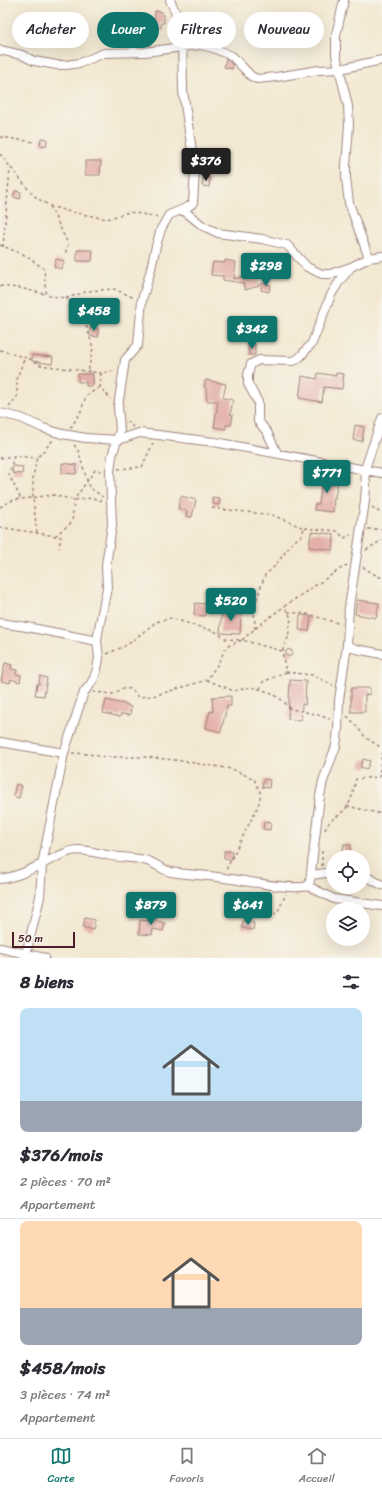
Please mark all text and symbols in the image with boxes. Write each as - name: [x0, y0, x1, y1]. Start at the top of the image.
- chip: Acheter: [12, 12, 89, 48]
- chip: Louer: [97, 12, 159, 48]
- chip: Filtres: [167, 12, 236, 48]
- chip: Nouveau: [244, 12, 324, 48]
- pin: $376: [182, 148, 230, 182]
- text: $376: [191, 149, 221, 172]
- pin: $298: [242, 253, 290, 287]
- text: $298: [250, 254, 282, 277]
- pin: $458: [70, 298, 118, 332]
- text: $458: [78, 299, 110, 322]
- pin: $342: [228, 316, 276, 350]
- text: $342: [236, 317, 268, 340]
- pin: $771: [303, 460, 351, 494]
- text: $771: [312, 461, 342, 484]
- pin: $520: [207, 588, 255, 622]
- text: $520: [215, 589, 247, 612]
- map controls: [326, 850, 370, 946]
- button: locate: [326, 850, 370, 894]
- pin: $879: [127, 892, 175, 926]
- pin: $641: [224, 892, 272, 926]
- text: $879: [135, 893, 167, 916]
- text: $641: [233, 893, 263, 916]
- button: layers: [326, 902, 370, 946]
- text: 50 m: [18, 929, 43, 948]
- scale bar: [12, 930, 75, 949]
- text: 8 biens: [20, 967, 74, 997]
- icon: filters: [340, 971, 362, 993]
- icon: home: [155, 1034, 227, 1106]
- text: $376/mois: [20, 1140, 103, 1170]
- text: 2 pièces · 70 m²: [20, 1170, 111, 1193]
- text: Appartement: [20, 1193, 95, 1216]
- icon: home: [155, 1247, 227, 1319]
- text: $458/mois: [20, 1353, 105, 1383]
- text: 3 pièces · 74 m²: [20, 1383, 110, 1406]
- text: Appartement: [20, 1406, 95, 1429]
- tab: Carte: [47, 1445, 75, 1488]
- tab: Favoris: [170, 1445, 204, 1488]
- tab: Accueil: [299, 1445, 335, 1488]

